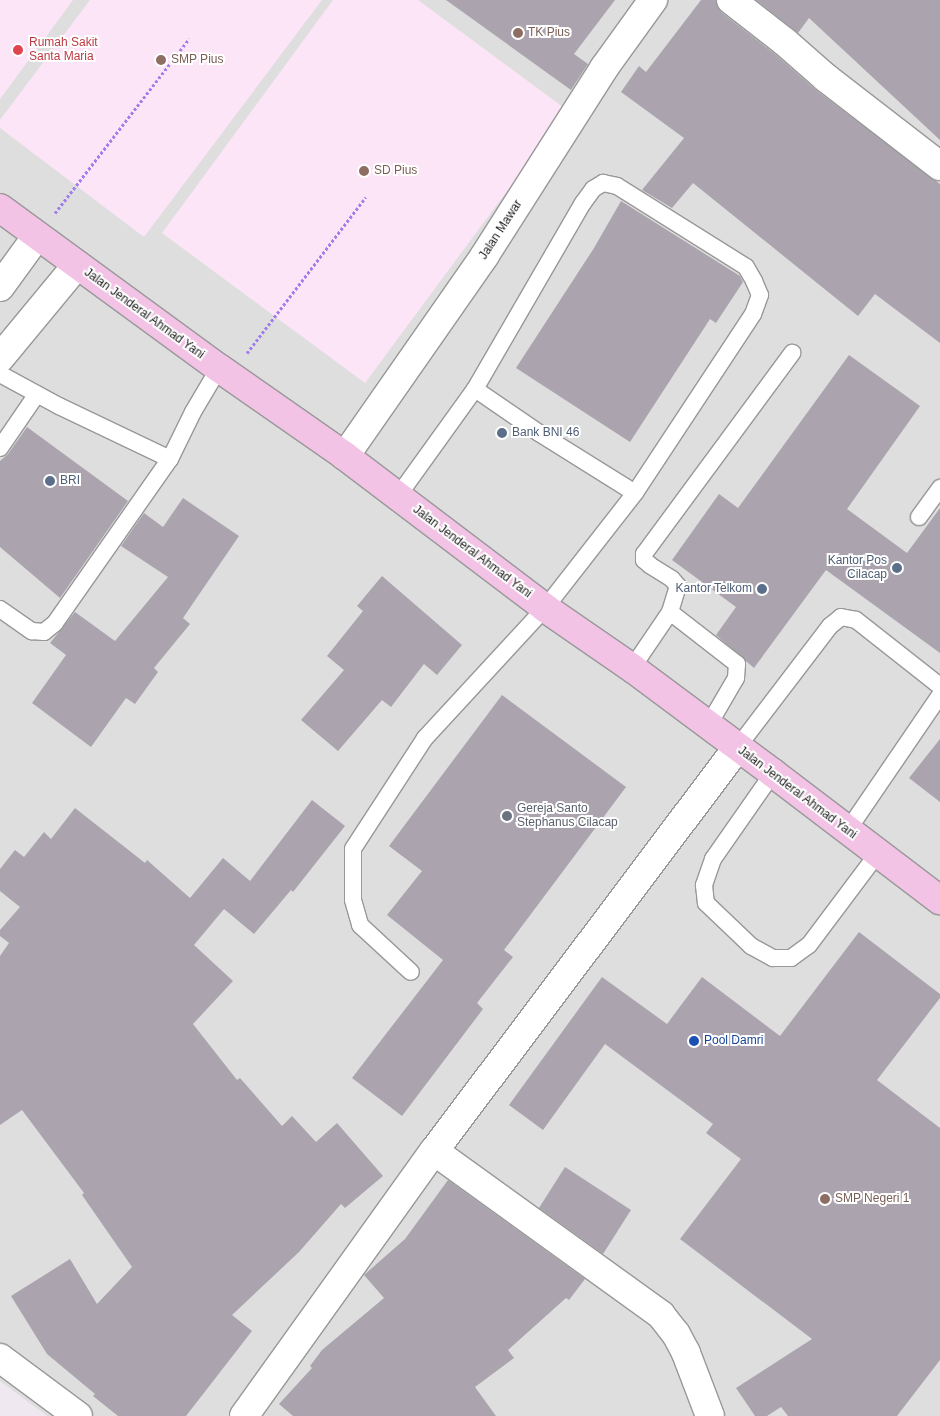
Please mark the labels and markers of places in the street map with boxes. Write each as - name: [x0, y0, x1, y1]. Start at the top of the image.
- place label: TK Pius: [528, 26, 570, 40]
- marker: TK Pius: [512, 27, 524, 39]
- place label: Rumah Sakit Santa Maria: [29, 36, 98, 64]
- marker: Rumah Sakit Santa Maria: [11, 43, 25, 57]
- place label: SMP Pius: [171, 53, 224, 67]
- marker: SMP Pius: [155, 54, 167, 66]
- place label: SD Pius: [374, 164, 417, 178]
- marker: SD Pius: [358, 165, 370, 177]
- place label: Bank BNI 46: [512, 426, 579, 440]
- marker: Bank BNI 46: [496, 427, 508, 439]
- place label: BRI: [60, 474, 80, 488]
- marker: BRI: [44, 475, 56, 487]
- place label: Kantor Pos Cilacap: [828, 554, 887, 582]
- marker: Kantor Pos Cilacap: [891, 562, 903, 574]
- place label: Kantor Telkom: [675, 582, 752, 596]
- marker: Kantor Telkom: [756, 583, 768, 595]
- place label: Gereja Santo Stephanus Cilacap: [517, 802, 618, 830]
- marker: Gereja Santo Stephanus Cilacap: [501, 810, 513, 822]
- place label: Pool Damri: [704, 1034, 763, 1048]
- marker: Pool Damri: [688, 1035, 700, 1047]
- place label: SMP Negeri 1: [835, 1192, 910, 1206]
- marker: SMP Negeri 1: [819, 1193, 831, 1205]

